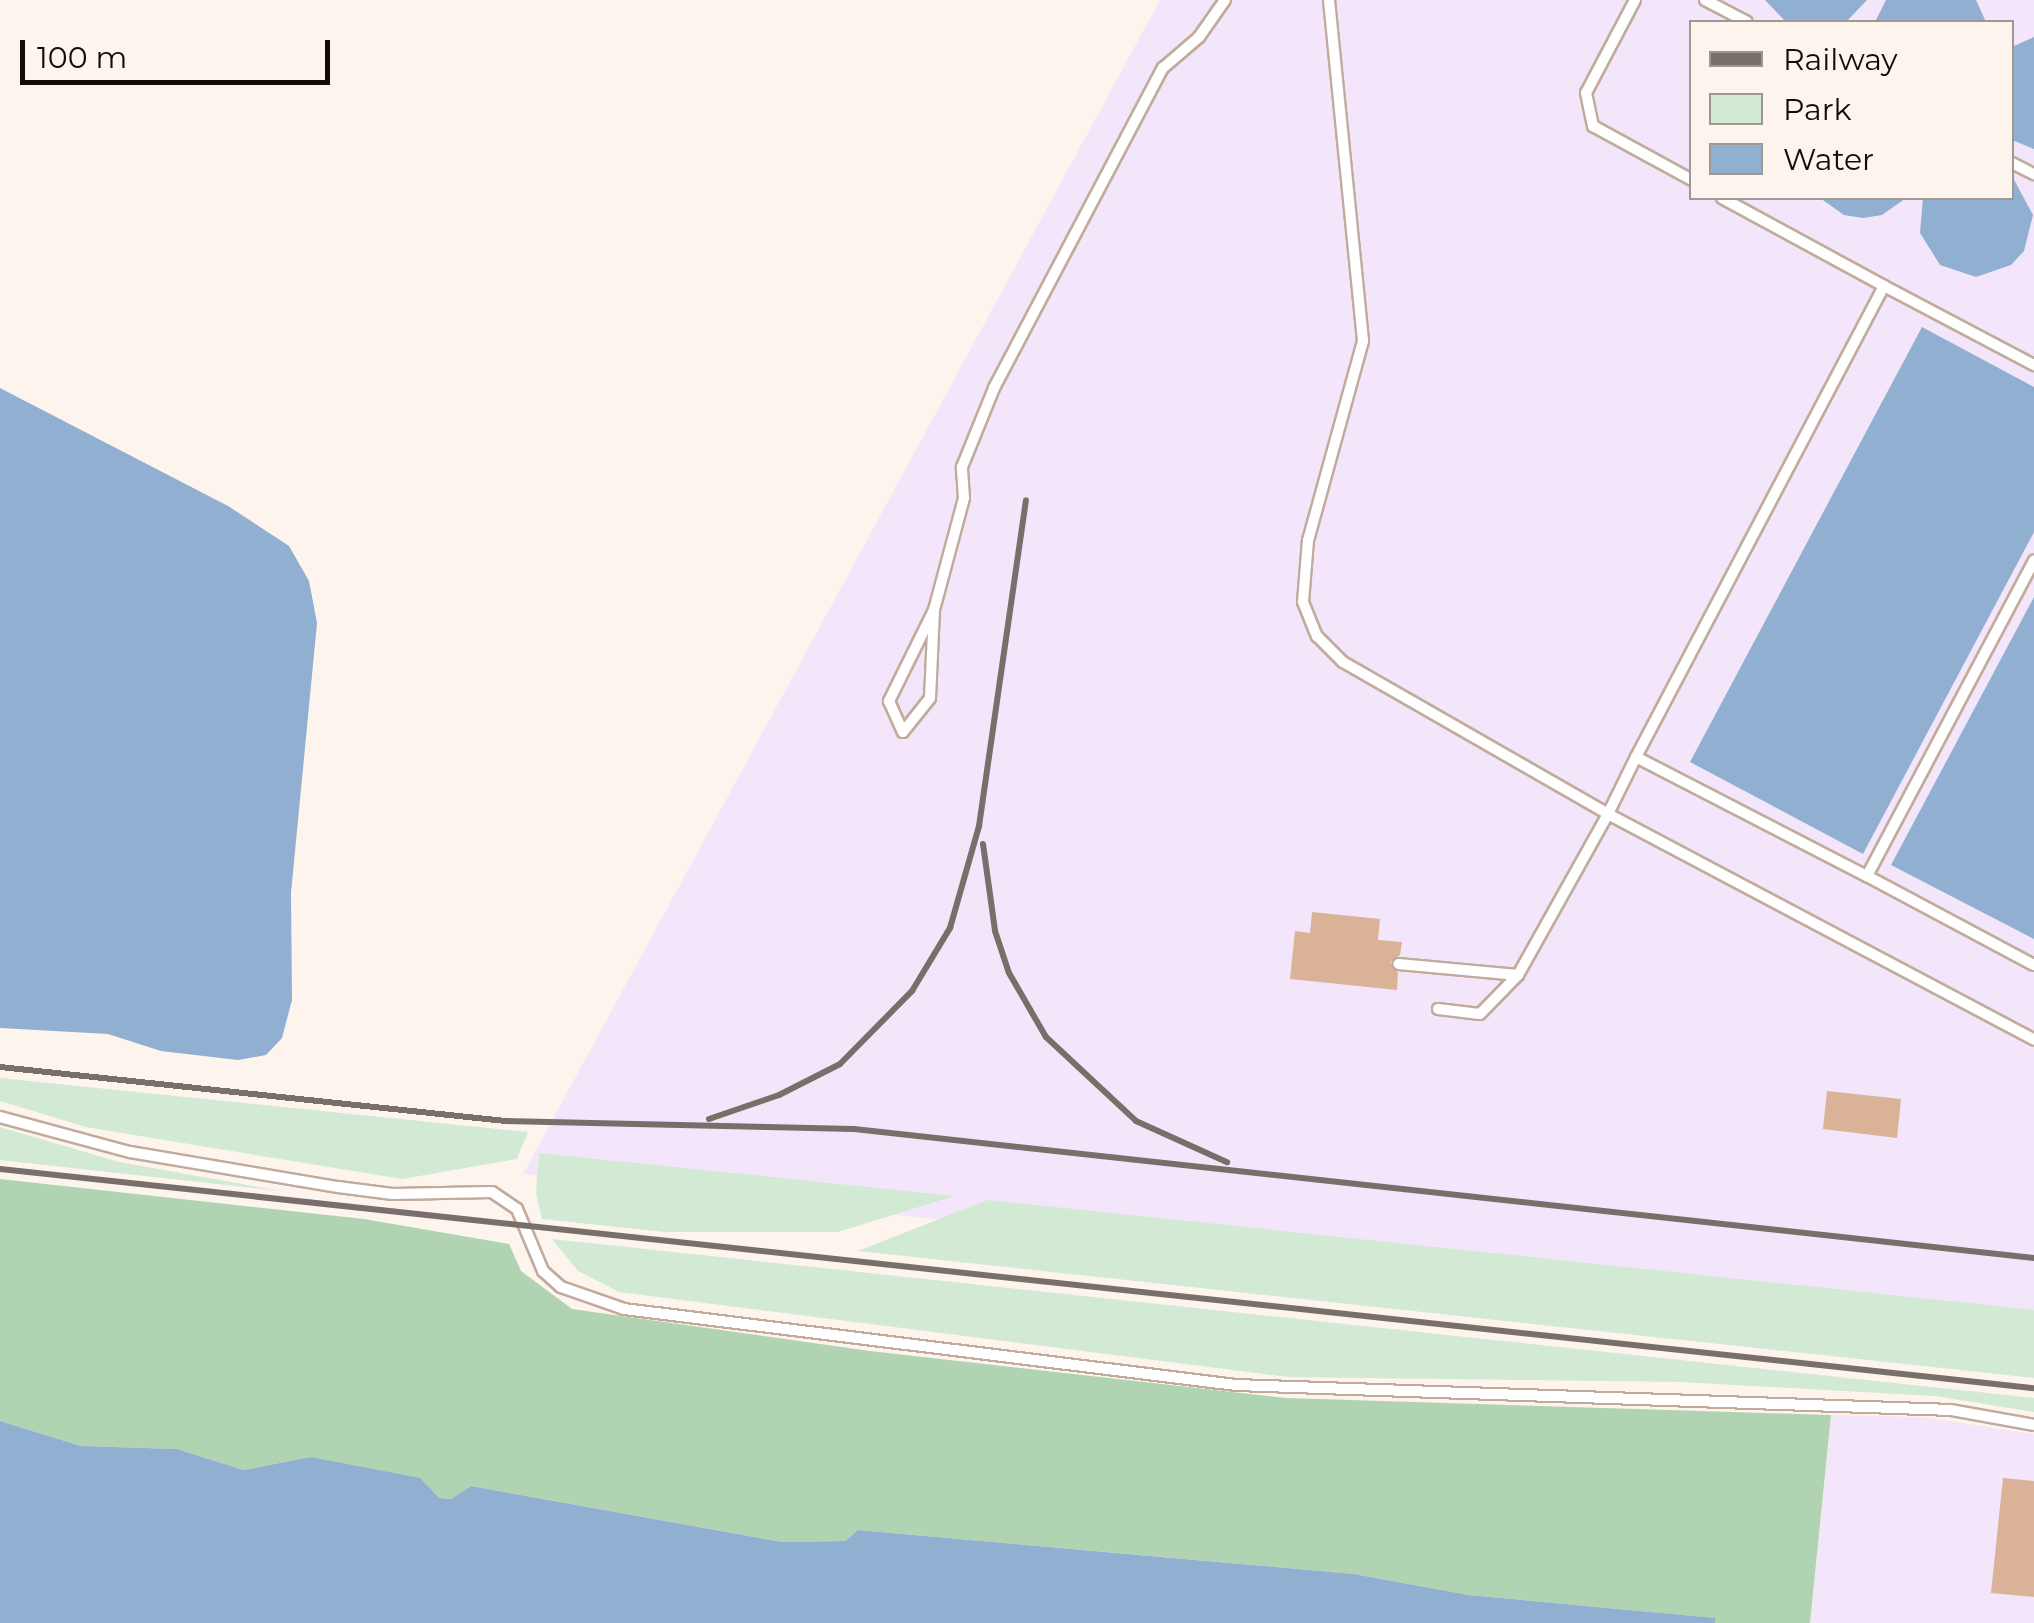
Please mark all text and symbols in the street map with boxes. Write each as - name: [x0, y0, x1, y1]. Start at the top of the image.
- scale bar: [25, 20, 335, 82]
- legend: [1689, 20, 2014, 200]
- text: 100 m: [37, 39, 127, 76]
- text: Railway: [1783, 41, 1898, 78]
- text: Park: [1783, 91, 1852, 128]
- text: Water: [1783, 141, 1874, 178]

